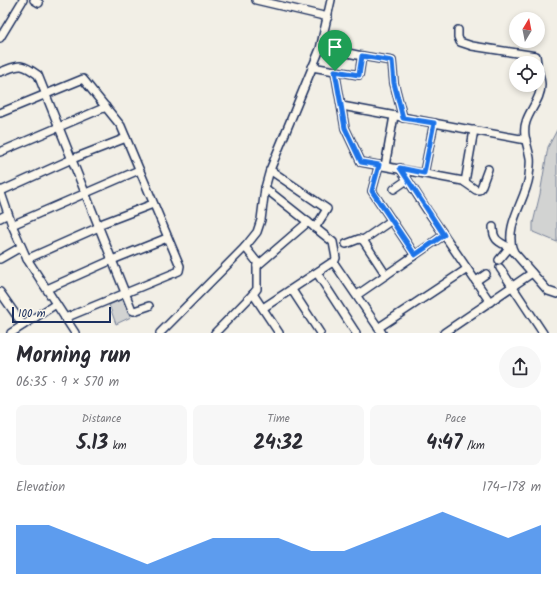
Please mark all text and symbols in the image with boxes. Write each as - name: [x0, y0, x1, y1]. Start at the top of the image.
- north arrow: [509, 12, 545, 48]
- map controls: [509, 12, 545, 92]
- pin: [318, 30, 352, 71]
- icon: arrive: [324, 36, 346, 58]
- button: locate: [509, 56, 545, 92]
- scale bar: [12, 305, 111, 324]
- text: 100 m: [18, 305, 46, 323]
- text: Morning run: [16, 339, 131, 374]
- button: share: [499, 346, 541, 388]
- text: 06:35 · 9 × 570 m: [16, 372, 119, 393]
- text: Distance: [82, 410, 121, 428]
- text: Time: [267, 410, 290, 428]
- text: Pace: [445, 410, 466, 428]
- text: 5.13: [76, 428, 108, 460]
- text: 24:32: [253, 428, 304, 460]
- text: 4:47: [426, 428, 462, 460]
- text: km: [108, 437, 127, 455]
- text: /km: [462, 437, 485, 455]
- text: Elevation: [16, 477, 65, 498]
- text: 174–178 m: [482, 477, 541, 498]

